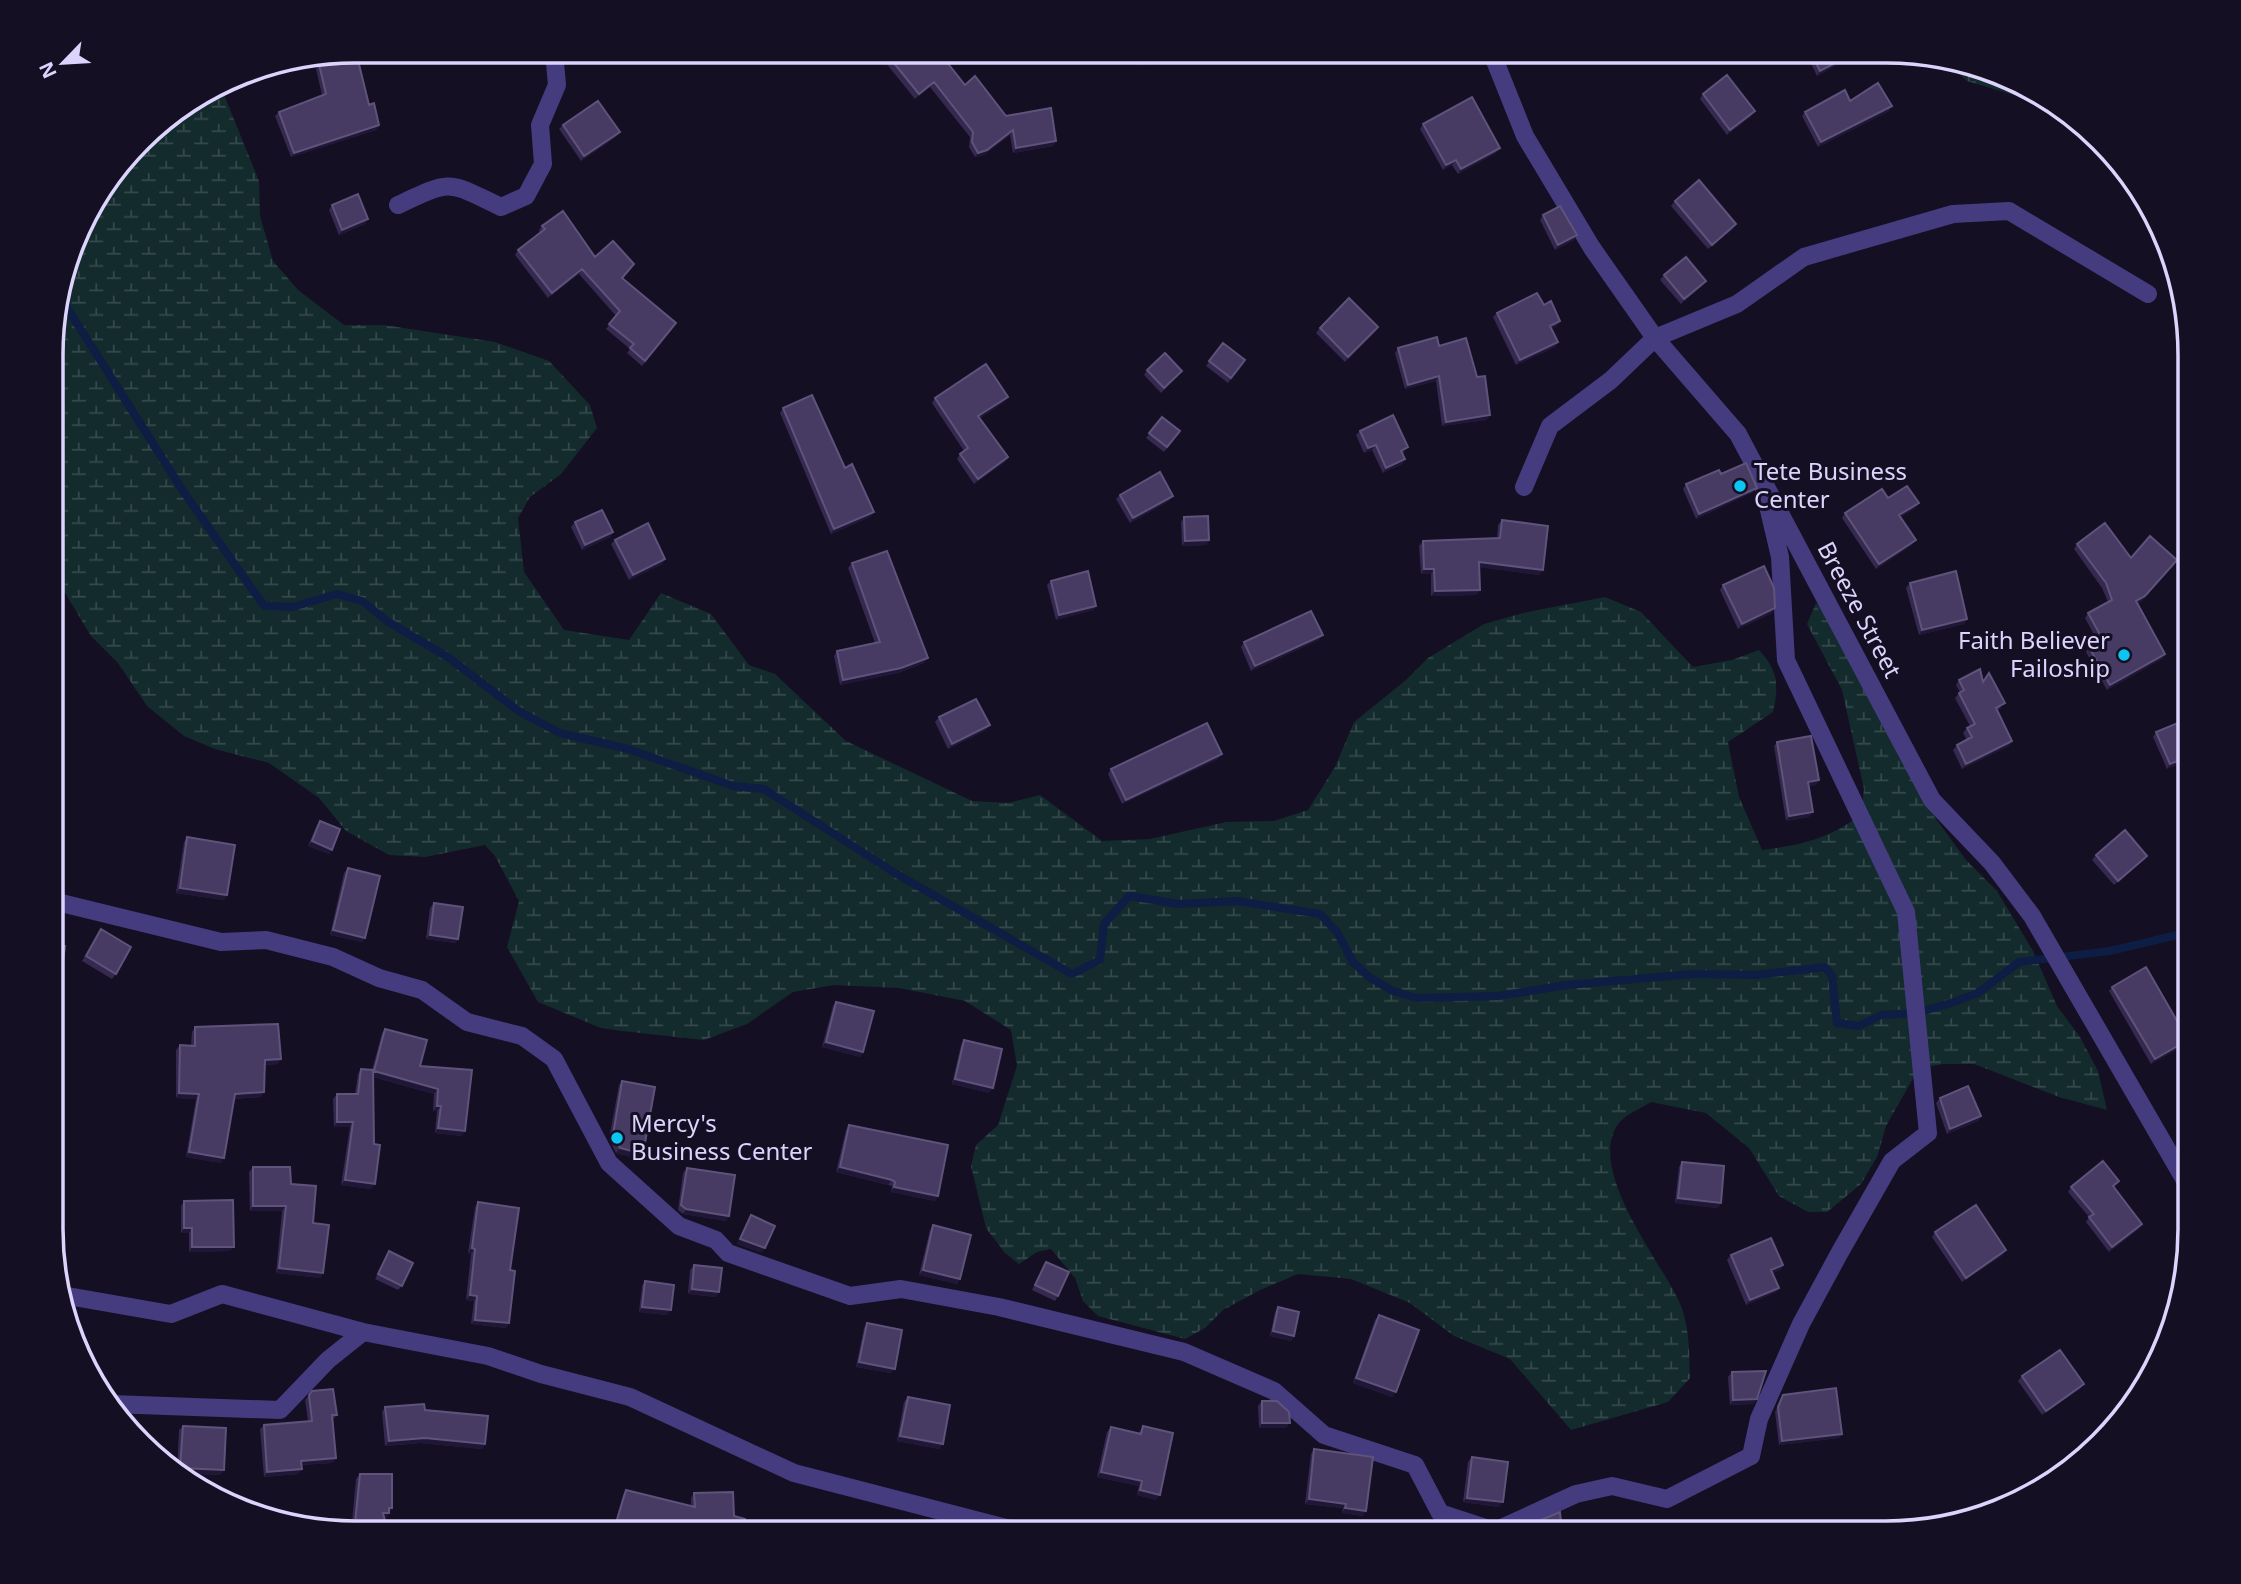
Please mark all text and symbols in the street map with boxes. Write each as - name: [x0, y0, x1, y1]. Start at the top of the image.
- north arrow: [28, 28, 98, 98]
- text: N: [33, 58, 63, 83]
- place label: Tete Business Center: [1754, 454, 1907, 515]
- marker: Tete Business Center: [1732, 478, 1748, 494]
- street label: Breeze Street: [1811, 535, 1910, 684]
- place label: Faith Believer Failoship: [1958, 623, 2110, 684]
- marker: Faith Believer Failoship: [2116, 647, 2132, 663]
- place label: Mercy's Business Center: [631, 1106, 812, 1167]
- marker: Mercy's Business Center: [609, 1130, 625, 1146]

